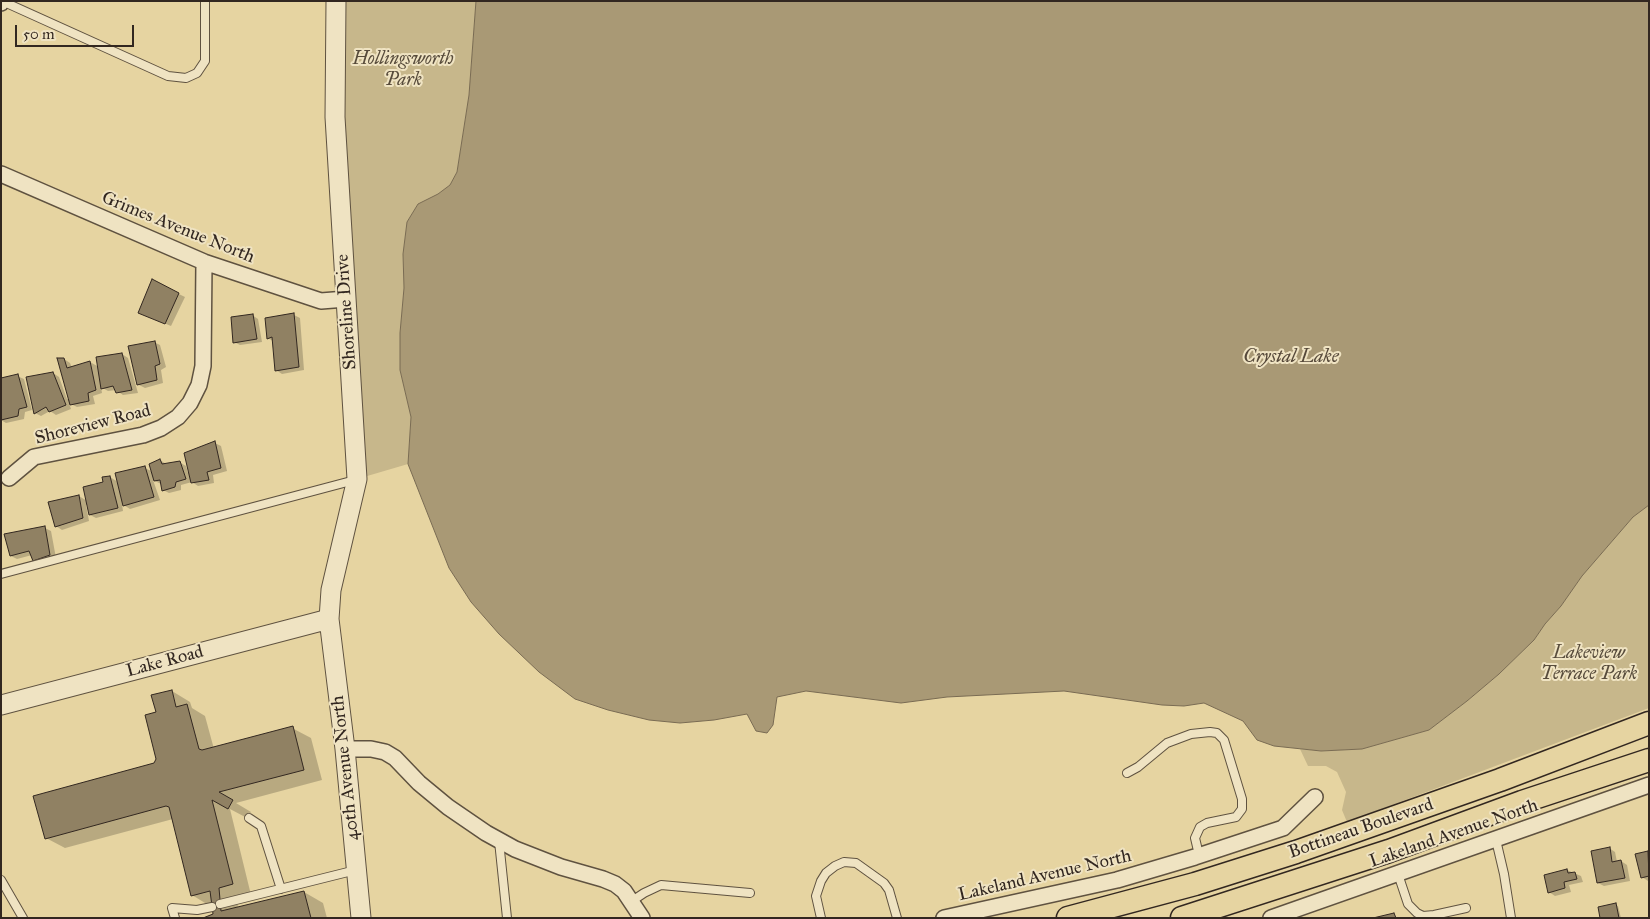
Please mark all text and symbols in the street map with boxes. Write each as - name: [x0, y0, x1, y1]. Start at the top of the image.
- scale bar: [18, 15, 136, 47]
- text: 50 m: [23, 25, 55, 43]
- park label: Hollingsworth Park: [352, 49, 454, 92]
- street label: Grimes Avenue North: [98, 187, 258, 269]
- street label: Shoreline Drive: [332, 253, 362, 371]
- water label: Crystal Lake: [1243, 346, 1339, 368]
- street label: Shoreview Road: [33, 400, 153, 450]
- street label: Lake Road: [124, 641, 206, 683]
- park label: Lakeview Terrace Park: [1541, 643, 1637, 686]
- street label: 40th Avenue North: [328, 694, 364, 842]
- street label: Bottineau Boulevard: [1286, 794, 1436, 864]
- street label: Lakeland Avenue North: [1367, 795, 1541, 873]
- street label: Lakeland Avenue North: [956, 846, 1134, 906]

